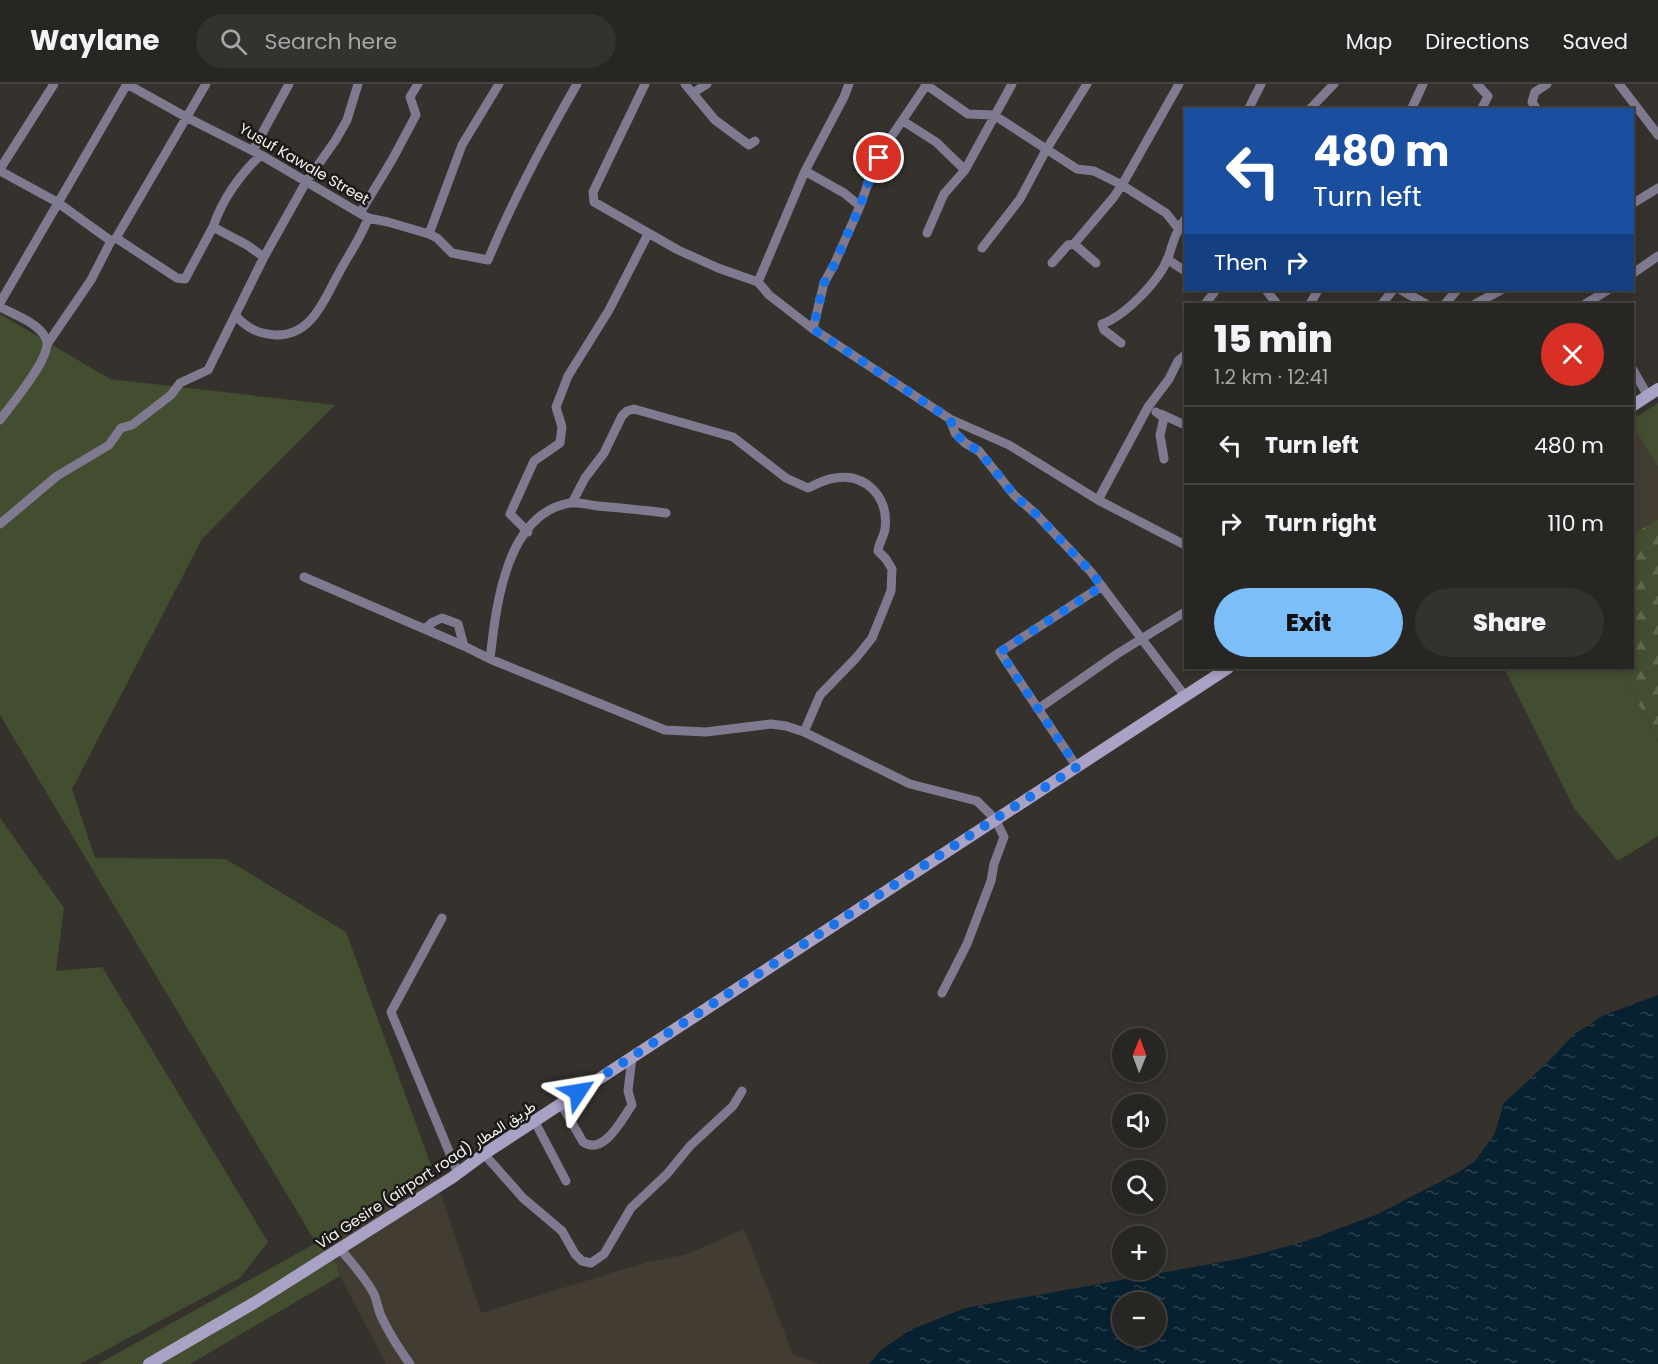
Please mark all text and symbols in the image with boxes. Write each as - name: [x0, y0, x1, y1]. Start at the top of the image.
- search box: [196, 14, 616, 68]
- text: Waylane: [30, 21, 160, 60]
- icon: search: [217, 25, 250, 58]
- text: Search here: [265, 26, 397, 57]
- text: Map: [1346, 27, 1392, 56]
- text: Directions: [1425, 27, 1529, 56]
- text: Saved: [1562, 27, 1628, 56]
- street label: Yusuf Kawale Street: [235, 118, 373, 209]
- text: 480 m: [1313, 122, 1449, 181]
- pin: [853, 132, 904, 183]
- icon: left: [1214, 132, 1292, 210]
- icon: arrive: [862, 141, 895, 174]
- text: Turn left: [1313, 178, 1422, 215]
- icon: right: [1280, 246, 1313, 279]
- text: Then: [1214, 247, 1268, 278]
- text: 15 min: [1214, 314, 1333, 365]
- button: close: [1541, 323, 1604, 386]
- text: 1.2 km · 12:41: [1214, 363, 1328, 391]
- icon: left: [1214, 429, 1247, 462]
- text: Turn left: [1265, 430, 1359, 461]
- text: 480 m: [1534, 430, 1604, 461]
- icon: right: [1214, 507, 1247, 540]
- text: Turn right: [1265, 508, 1376, 539]
- text: 110 m: [1548, 508, 1604, 539]
- button: Exit: [1214, 588, 1403, 657]
- button: Share: [1415, 588, 1604, 657]
- north arrow: [1112, 1028, 1166, 1082]
- map controls: [1112, 1028, 1166, 1346]
- position arrow: [546, 1060, 610, 1124]
- button: sound: [1112, 1094, 1166, 1148]
- street label: Via Gesire (airport road) طريق المطار: [312, 1095, 540, 1254]
- button: search: [1112, 1160, 1166, 1214]
- button: +: [1112, 1226, 1166, 1280]
- button: −: [1112, 1292, 1166, 1346]

